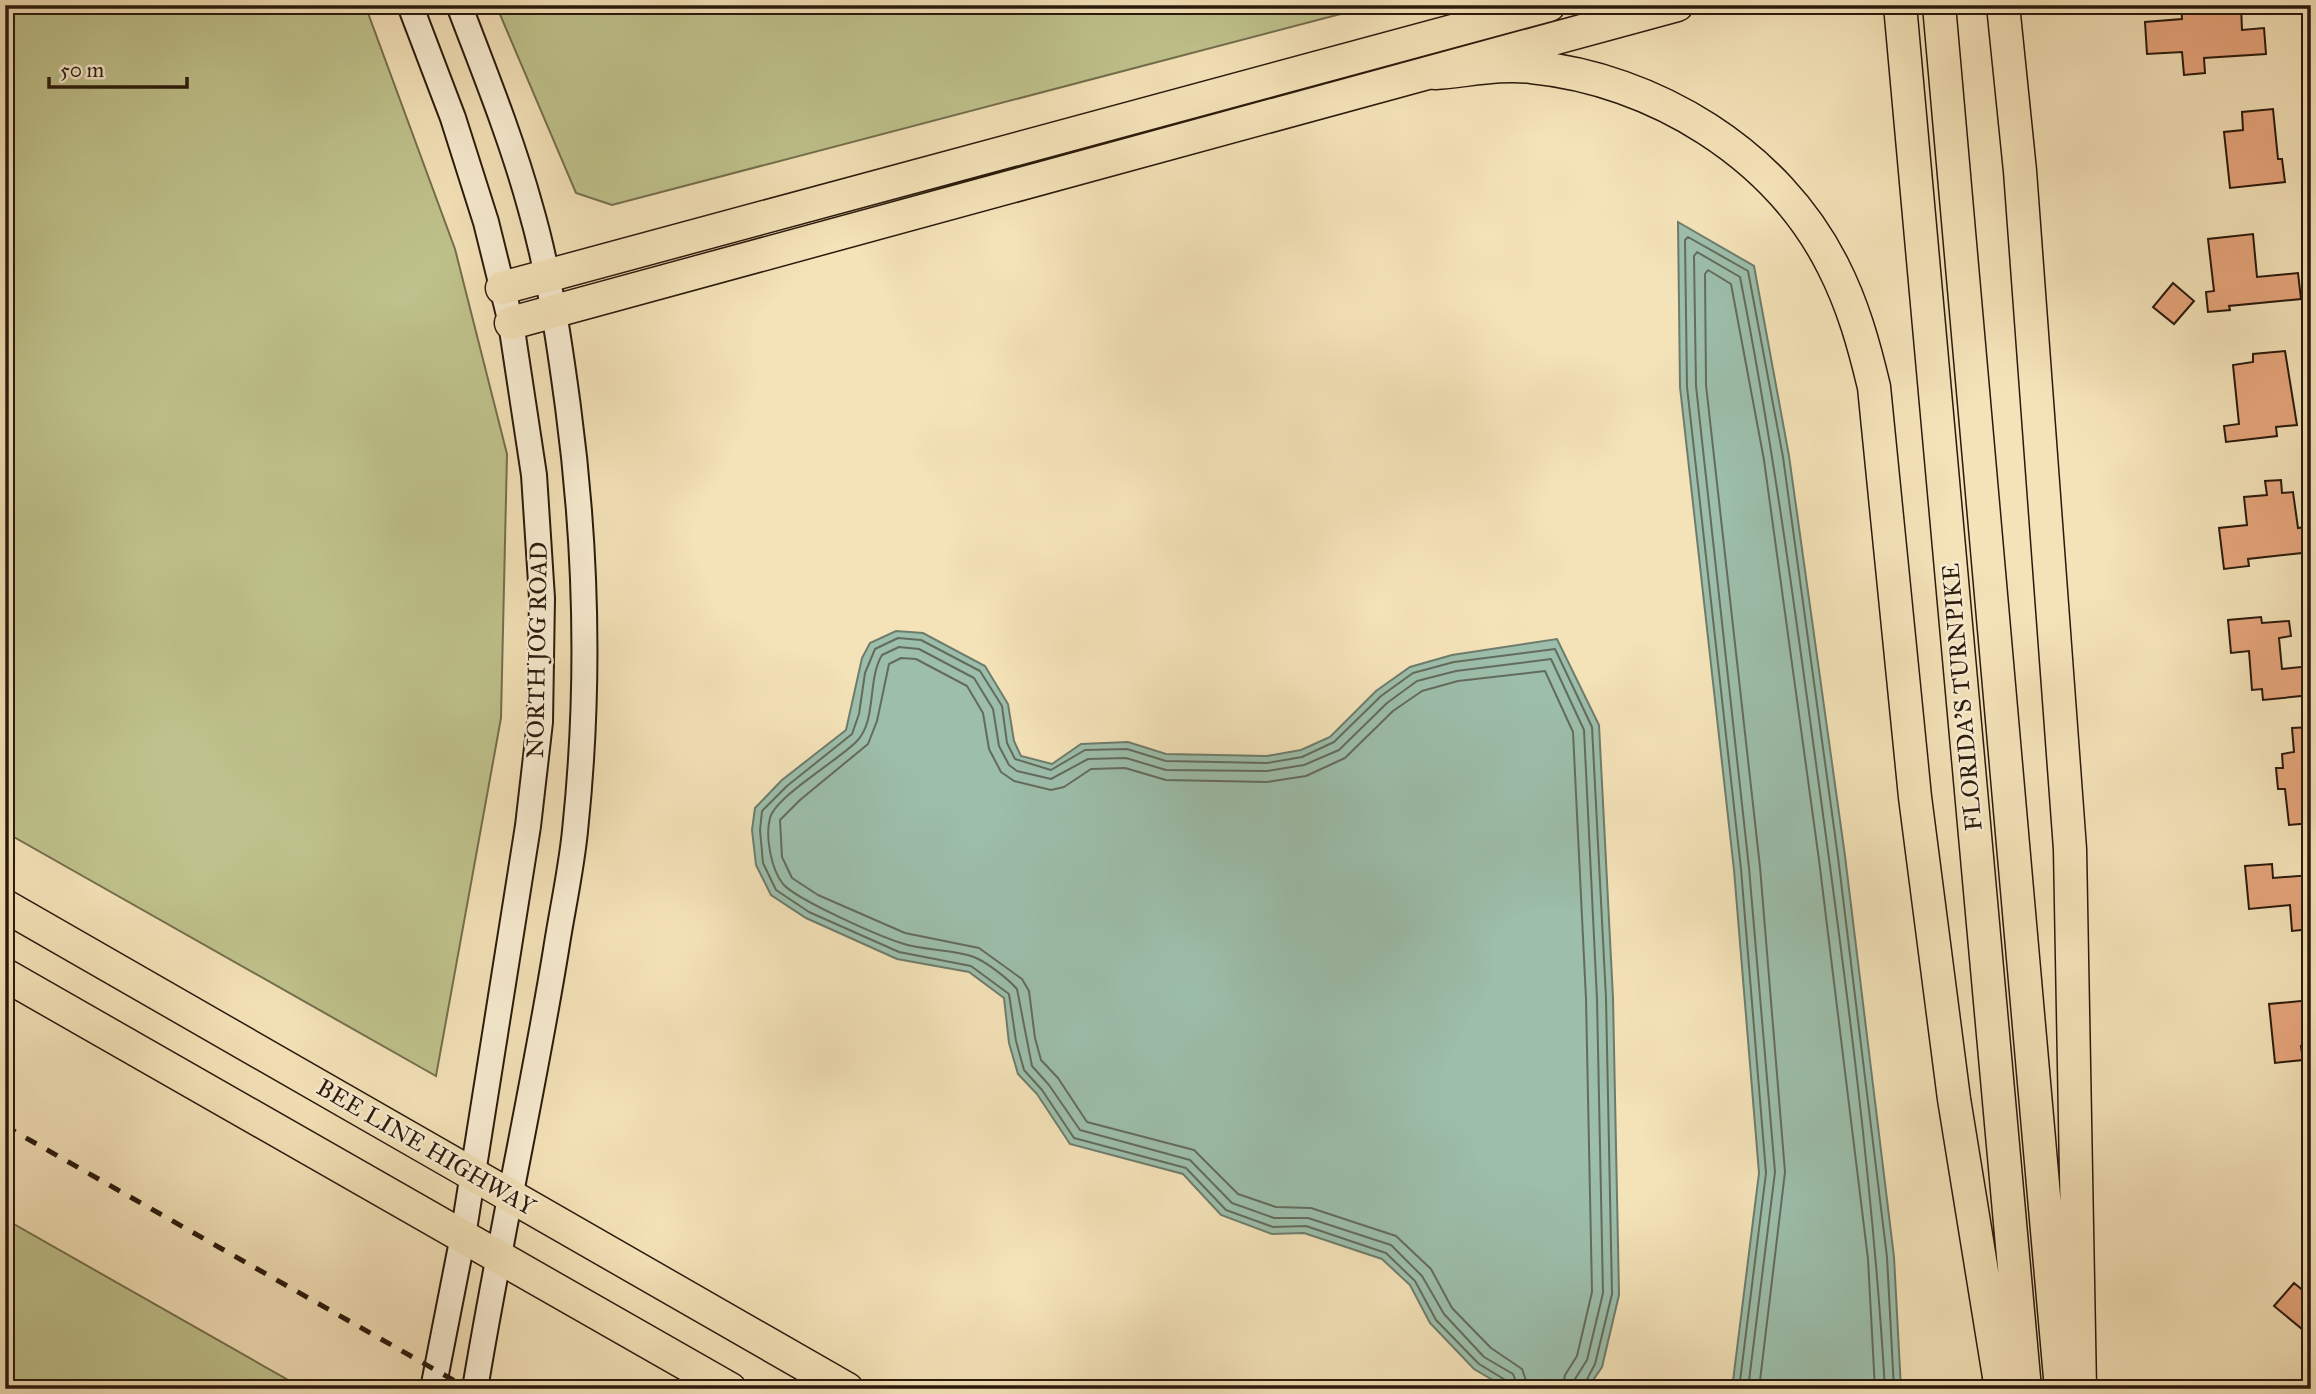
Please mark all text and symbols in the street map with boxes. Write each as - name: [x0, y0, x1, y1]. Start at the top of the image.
- scale bar: [49, 46, 187, 90]
- text: 50 m: [60, 57, 105, 83]
- street label: NORTH JOG ROAD: [520, 541, 554, 759]
- street label: FLORIDA'S TURNPIKE: [1935, 562, 1989, 832]
- street label: BEE LINE HIGHWAY: [311, 1072, 541, 1222]

